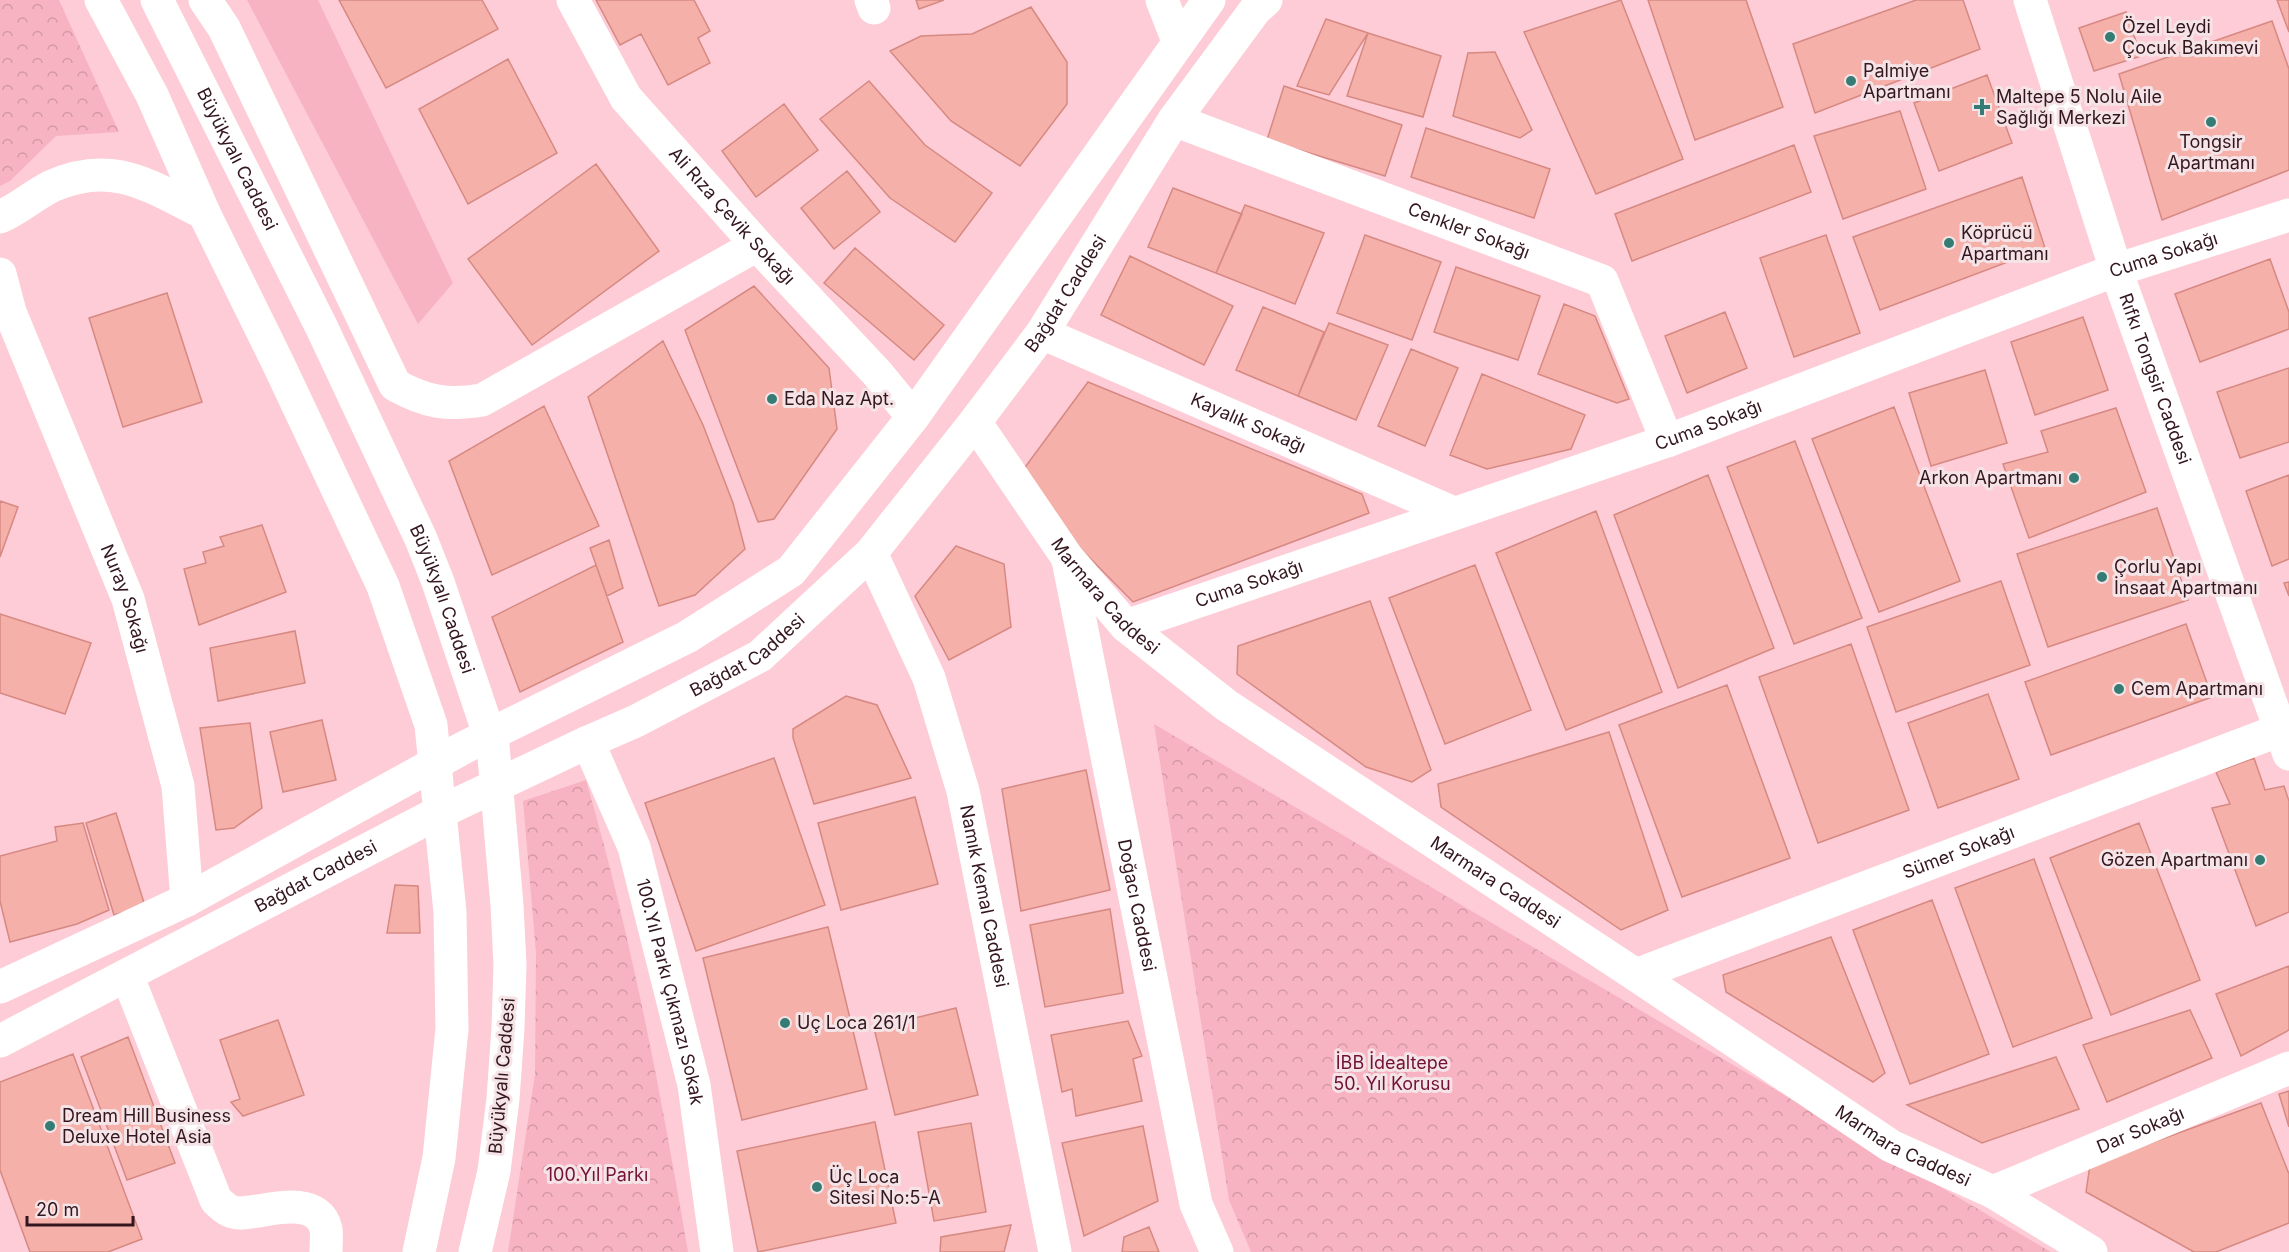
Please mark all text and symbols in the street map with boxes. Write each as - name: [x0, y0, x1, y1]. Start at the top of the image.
- place label: Özel Leydi Çocuk Bakımevi: [2122, 15, 2258, 58]
- marker: Özel Leydi Çocuk Bakımevi: [2103, 30, 2117, 44]
- place label: Palmiye Apartmanı: [1863, 60, 1951, 102]
- marker: Palmiye Apartmanı: [1844, 74, 1858, 88]
- street label: Büyükyalı Caddesi: [193, 84, 282, 234]
- place label: Maltepe 5 Nolu Aile Sağlığı Merkezi: [1996, 86, 2162, 128]
- marker: Maltepe 5 Nolu Aile Sağlığı Merkezi: [1973, 98, 1991, 116]
- marker: Tongsir Apartmanı: [2204, 115, 2218, 129]
- place label: Tongsir Apartmanı: [2167, 131, 2255, 173]
- street label: Ali Rıza Çevik Sokağı: [665, 143, 800, 289]
- street label: Cenkler Sokağı: [1405, 198, 1533, 263]
- place label: Köprücü Apartmanı: [1961, 222, 2049, 264]
- street label: Cuma Sokağı: [2106, 227, 2220, 281]
- street label: Bağdat Caddesi: [1020, 231, 1110, 356]
- marker: Köprücü Apartmanı: [1942, 236, 1956, 250]
- street label: Rıfkı Tongsir Caddesi: [2115, 290, 2196, 467]
- place label: Eda Naz Apt.: [784, 388, 894, 409]
- street label: Kayalık Sokağı: [1188, 388, 1309, 457]
- marker: Eda Naz Apt.: [765, 392, 779, 406]
- street label: Cuma Sokağı: [1652, 395, 1764, 454]
- place label: Arkon Apartmanı: [1919, 467, 2062, 488]
- marker: Arkon Apartmanı: [2067, 471, 2081, 485]
- street label: Büyükyalı Caddesi: [406, 521, 479, 676]
- street label: Marmara Caddesi: [1047, 534, 1164, 658]
- street label: Nuray Sokağı: [97, 541, 153, 655]
- street label: Cuma Sokağı: [1192, 555, 1305, 612]
- place label: Çorlu Yapı İnsaat Apartmanı: [2114, 556, 2258, 598]
- marker: Çorlu Yapı İnsaat Apartmanı: [2095, 570, 2109, 584]
- street label: Bağdat Caddesi: [686, 609, 809, 701]
- place label: Cem Apartmanı: [2131, 678, 2263, 699]
- marker: Cem Apartmanı: [2112, 682, 2126, 696]
- street label: Namık Kemal Caddesi: [956, 803, 1013, 989]
- street label: Sümer Sokağı: [1899, 821, 2017, 883]
- street label: Marmara Caddesi: [1427, 832, 1564, 932]
- street label: Bağdat Caddesi: [251, 836, 380, 917]
- street label: Doğacı Caddesi: [1114, 837, 1161, 973]
- place label: Gözen Apartmanı: [2101, 849, 2248, 870]
- marker: Gözen Apartmanı: [2253, 853, 2267, 867]
- street label: 100.Yıl Parkı Çıkmazı Sokak: [632, 876, 708, 1106]
- street label: Büyükyalı Caddesi: [484, 997, 519, 1155]
- place label: Uç Loca 261/1: [797, 1012, 916, 1033]
- marker: Uç Loca 261/1: [778, 1016, 792, 1030]
- park label: İBB İdealtepe 50. Yıl Korusu: [1333, 1051, 1451, 1094]
- street label: Marmara Caddesi: [1831, 1101, 1974, 1190]
- street label: Dar Sokağı: [2094, 1102, 2187, 1157]
- place label: Dream Hill Business Deluxe Hotel Asia: [62, 1105, 231, 1147]
- marker: Dream Hill Business Deluxe Hotel Asia: [43, 1119, 57, 1133]
- park label: 100.Yıl Parkı: [546, 1164, 648, 1185]
- place label: Üç Loca Sitesi No:5-A: [829, 1165, 941, 1208]
- marker: Üç Loca Sitesi No:5-A: [810, 1180, 824, 1194]
- scale bar: [27, 1189, 134, 1227]
- text: 20 m: [36, 1199, 79, 1220]

